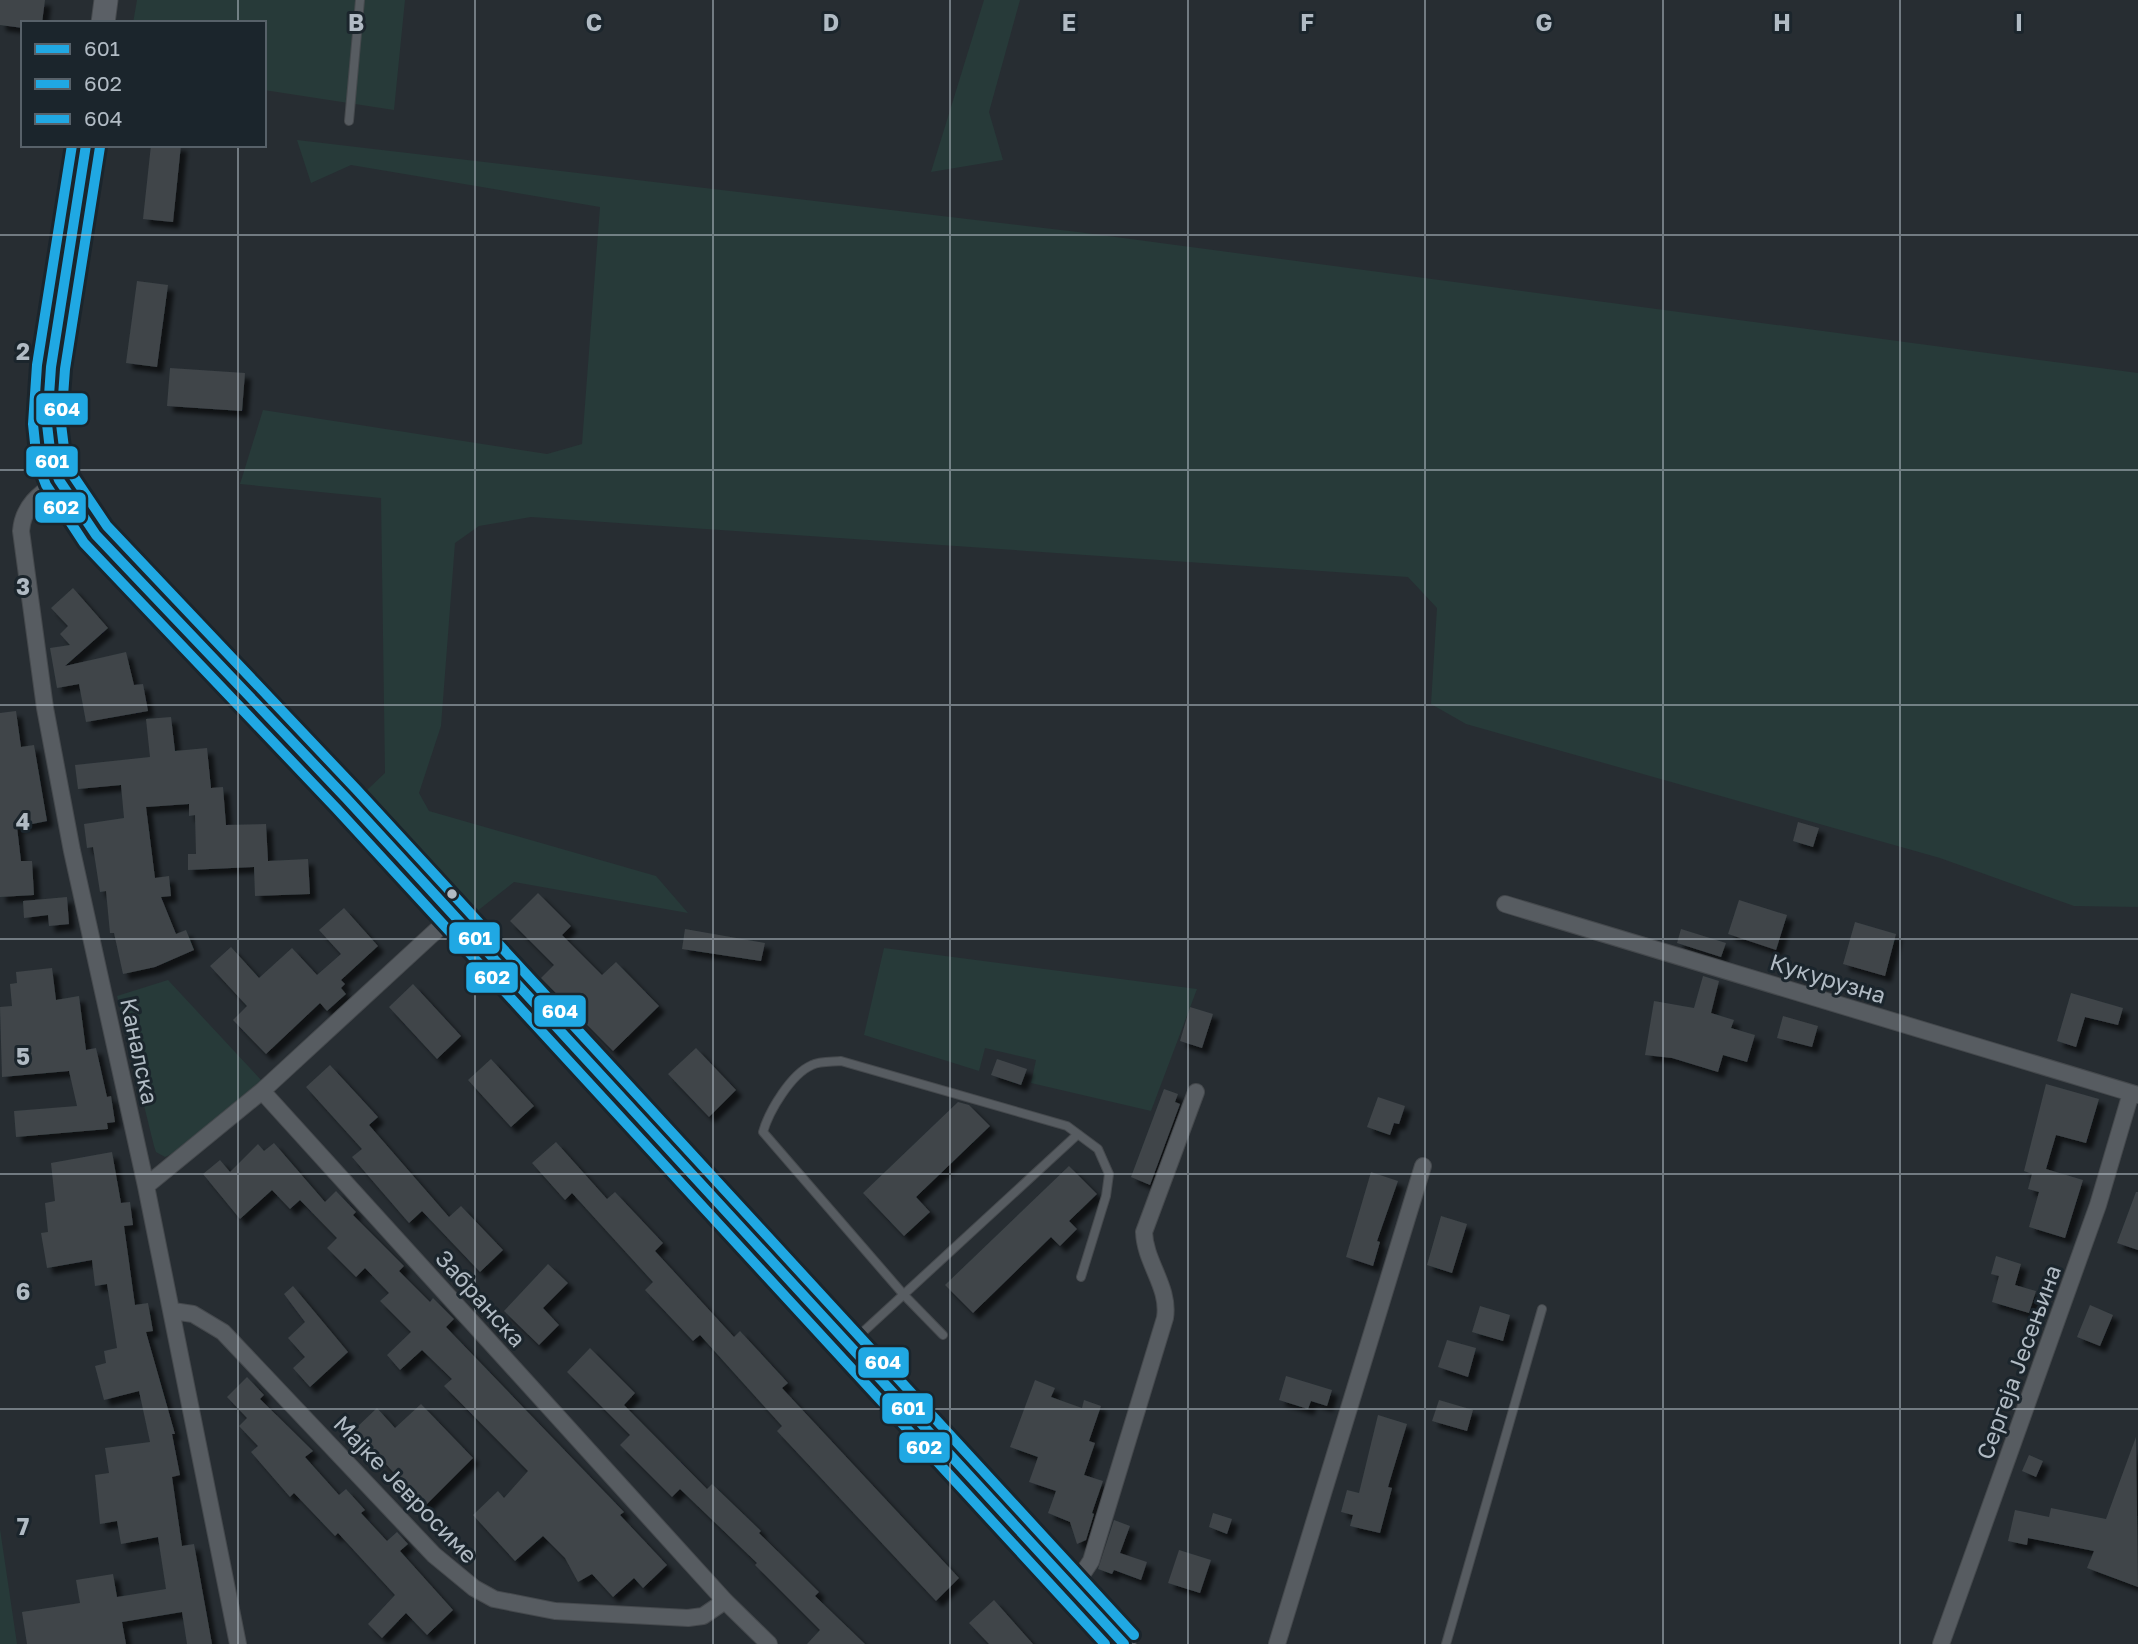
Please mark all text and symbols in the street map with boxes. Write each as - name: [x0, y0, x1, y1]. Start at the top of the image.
- text: B: [348, 8, 364, 36]
- text: C: [586, 8, 602, 36]
- text: D: [823, 8, 839, 36]
- text: E: [1062, 8, 1076, 36]
- text: F: [1300, 8, 1314, 36]
- text: G: [1536, 8, 1552, 36]
- text: H: [1773, 8, 1791, 36]
- text: I: [2015, 8, 2023, 36]
- legend: [21, 21, 266, 147]
- text: 601: [84, 35, 120, 61]
- text: 602: [84, 70, 122, 96]
- text: 604: [84, 105, 123, 131]
- text: 2: [16, 337, 30, 365]
- line badge: 604: [35, 392, 89, 426]
- text: 604: [44, 397, 80, 420]
- line badge: 601: [25, 445, 79, 478]
- text: 601: [35, 449, 69, 472]
- line badge: 602: [34, 491, 87, 524]
- text: 602: [43, 495, 79, 518]
- text: 3: [16, 572, 30, 600]
- text: 4: [16, 807, 30, 835]
- unlabelled marker: [445, 887, 459, 901]
- line badge: 601: [448, 921, 501, 955]
- text: 601: [458, 926, 492, 949]
- street label: Кукурузна: [1767, 947, 1889, 1009]
- line badge: 602: [465, 961, 519, 994]
- text: 602: [474, 965, 510, 988]
- line badge: 604: [533, 994, 587, 1028]
- street label: Каналска: [115, 995, 165, 1107]
- text: 604: [542, 999, 578, 1022]
- text: 5: [16, 1042, 30, 1070]
- street label: Забранска: [430, 1244, 532, 1352]
- street label: Сергеја Јесењина: [1970, 1261, 2066, 1463]
- text: 6: [16, 1277, 30, 1305]
- line badge: 604: [857, 1346, 910, 1379]
- text: 604: [865, 1350, 901, 1373]
- line badge: 601: [881, 1392, 934, 1425]
- text: 601: [891, 1396, 925, 1419]
- street label: Мајке Јевросиме: [328, 1409, 484, 1569]
- line badge: 602: [898, 1431, 951, 1464]
- text: 602: [906, 1435, 942, 1458]
- text: 7: [17, 1512, 29, 1540]

